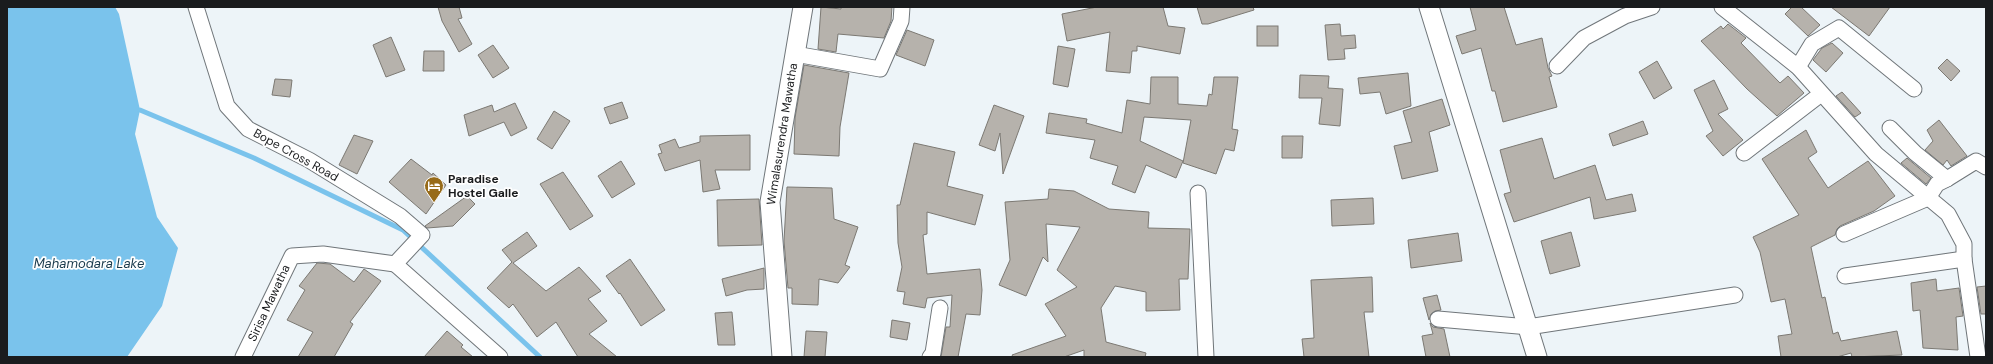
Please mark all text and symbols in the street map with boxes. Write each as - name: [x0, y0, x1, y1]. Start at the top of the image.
- street label: Wimalasurendra Mawatha: [763, 62, 801, 206]
- street label: Bope Cross Road: [251, 125, 341, 185]
- place label: Paradise Hostel Galle: [448, 171, 518, 201]
- hotel icon: Paradise Hostel Galle: [423, 175, 445, 203]
- water label: Mahamodara Lake: [34, 255, 144, 272]
- street label: Sirisa Mawatha: [244, 262, 294, 344]

